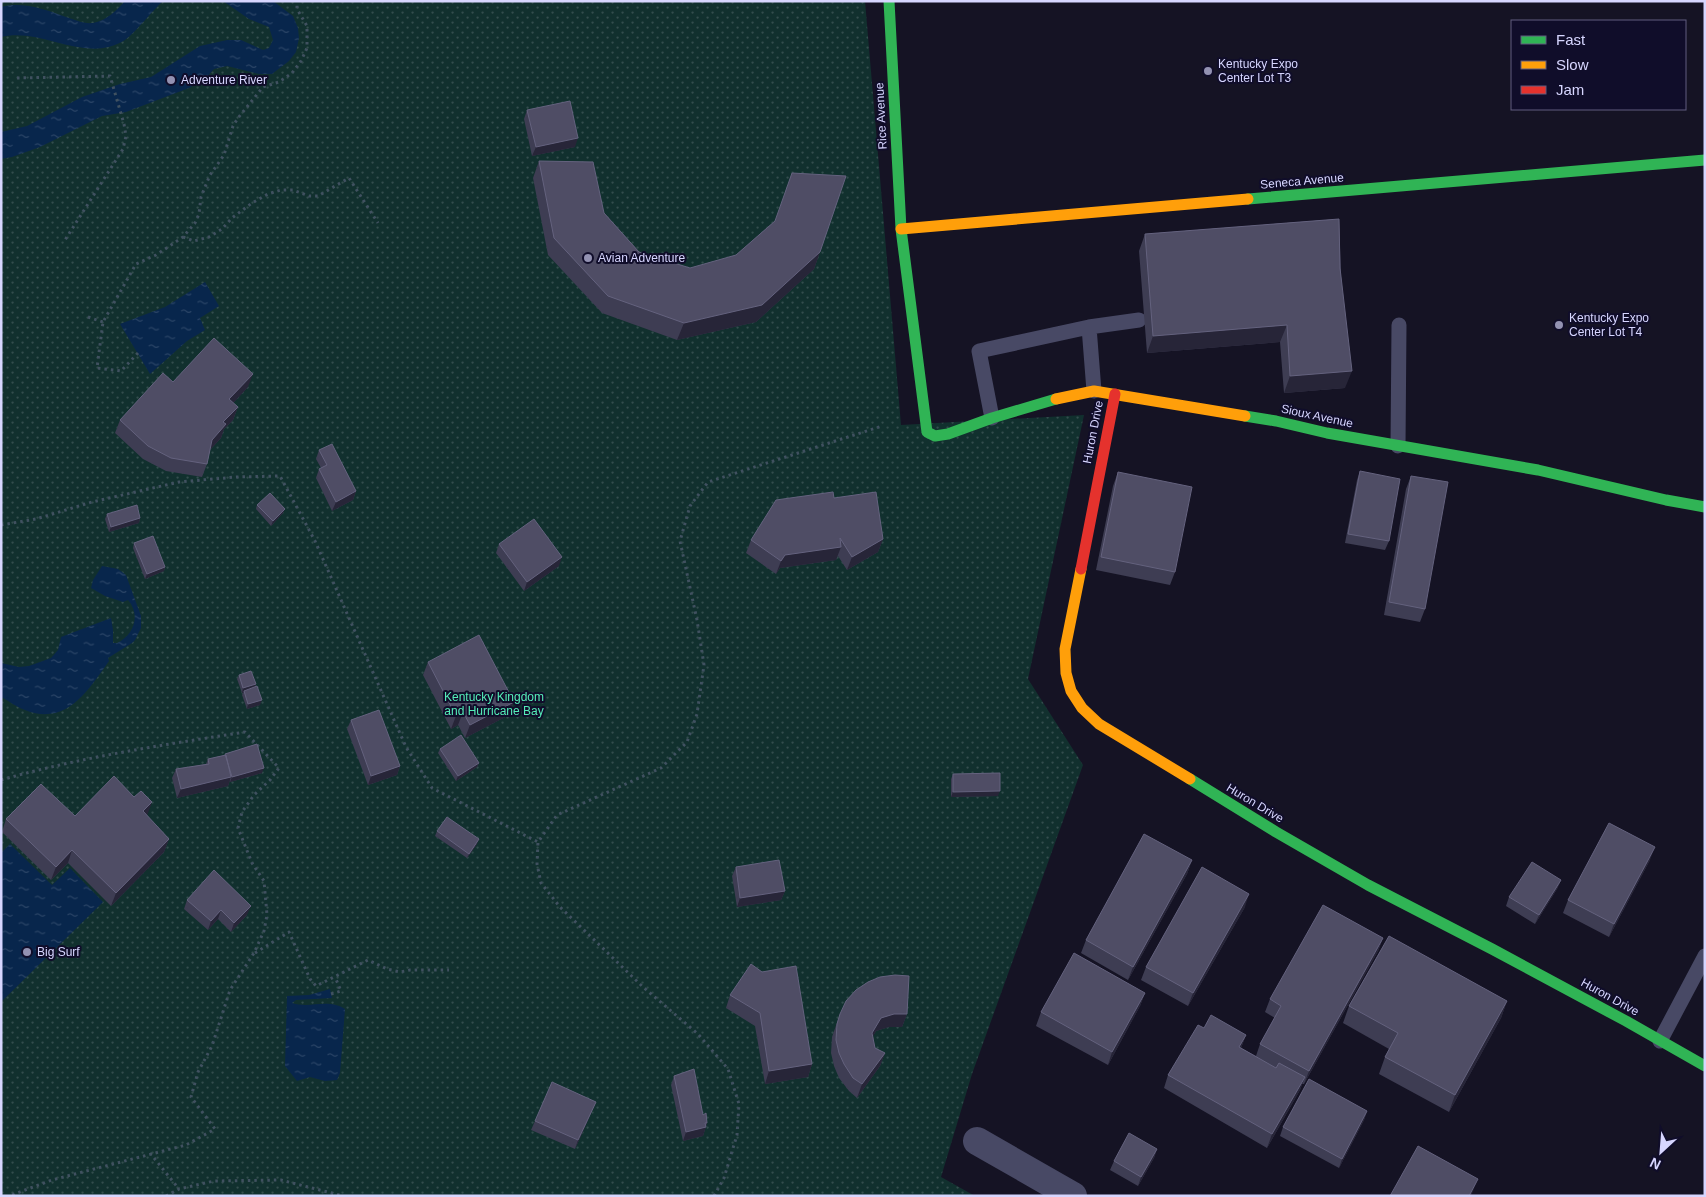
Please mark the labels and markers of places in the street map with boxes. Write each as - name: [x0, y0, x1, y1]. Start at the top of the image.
- place label: Kentucky Expo Center Lot T3: [1218, 57, 1298, 85]
- marker: Kentucky Expo Center Lot T3: [1202, 65, 1214, 77]
- place label: Adventure River: [181, 73, 267, 87]
- marker: Adventure River: [165, 74, 177, 86]
- place label: Avian Adventure: [598, 251, 686, 265]
- marker: Avian Adventure: [582, 252, 594, 264]
- place label: Kentucky Expo Center Lot T4: [1569, 311, 1649, 339]
- marker: Kentucky Expo Center Lot T4: [1553, 319, 1565, 331]
- place label: Big Surf: [37, 945, 80, 959]
- marker: Big Surf: [21, 946, 33, 958]

